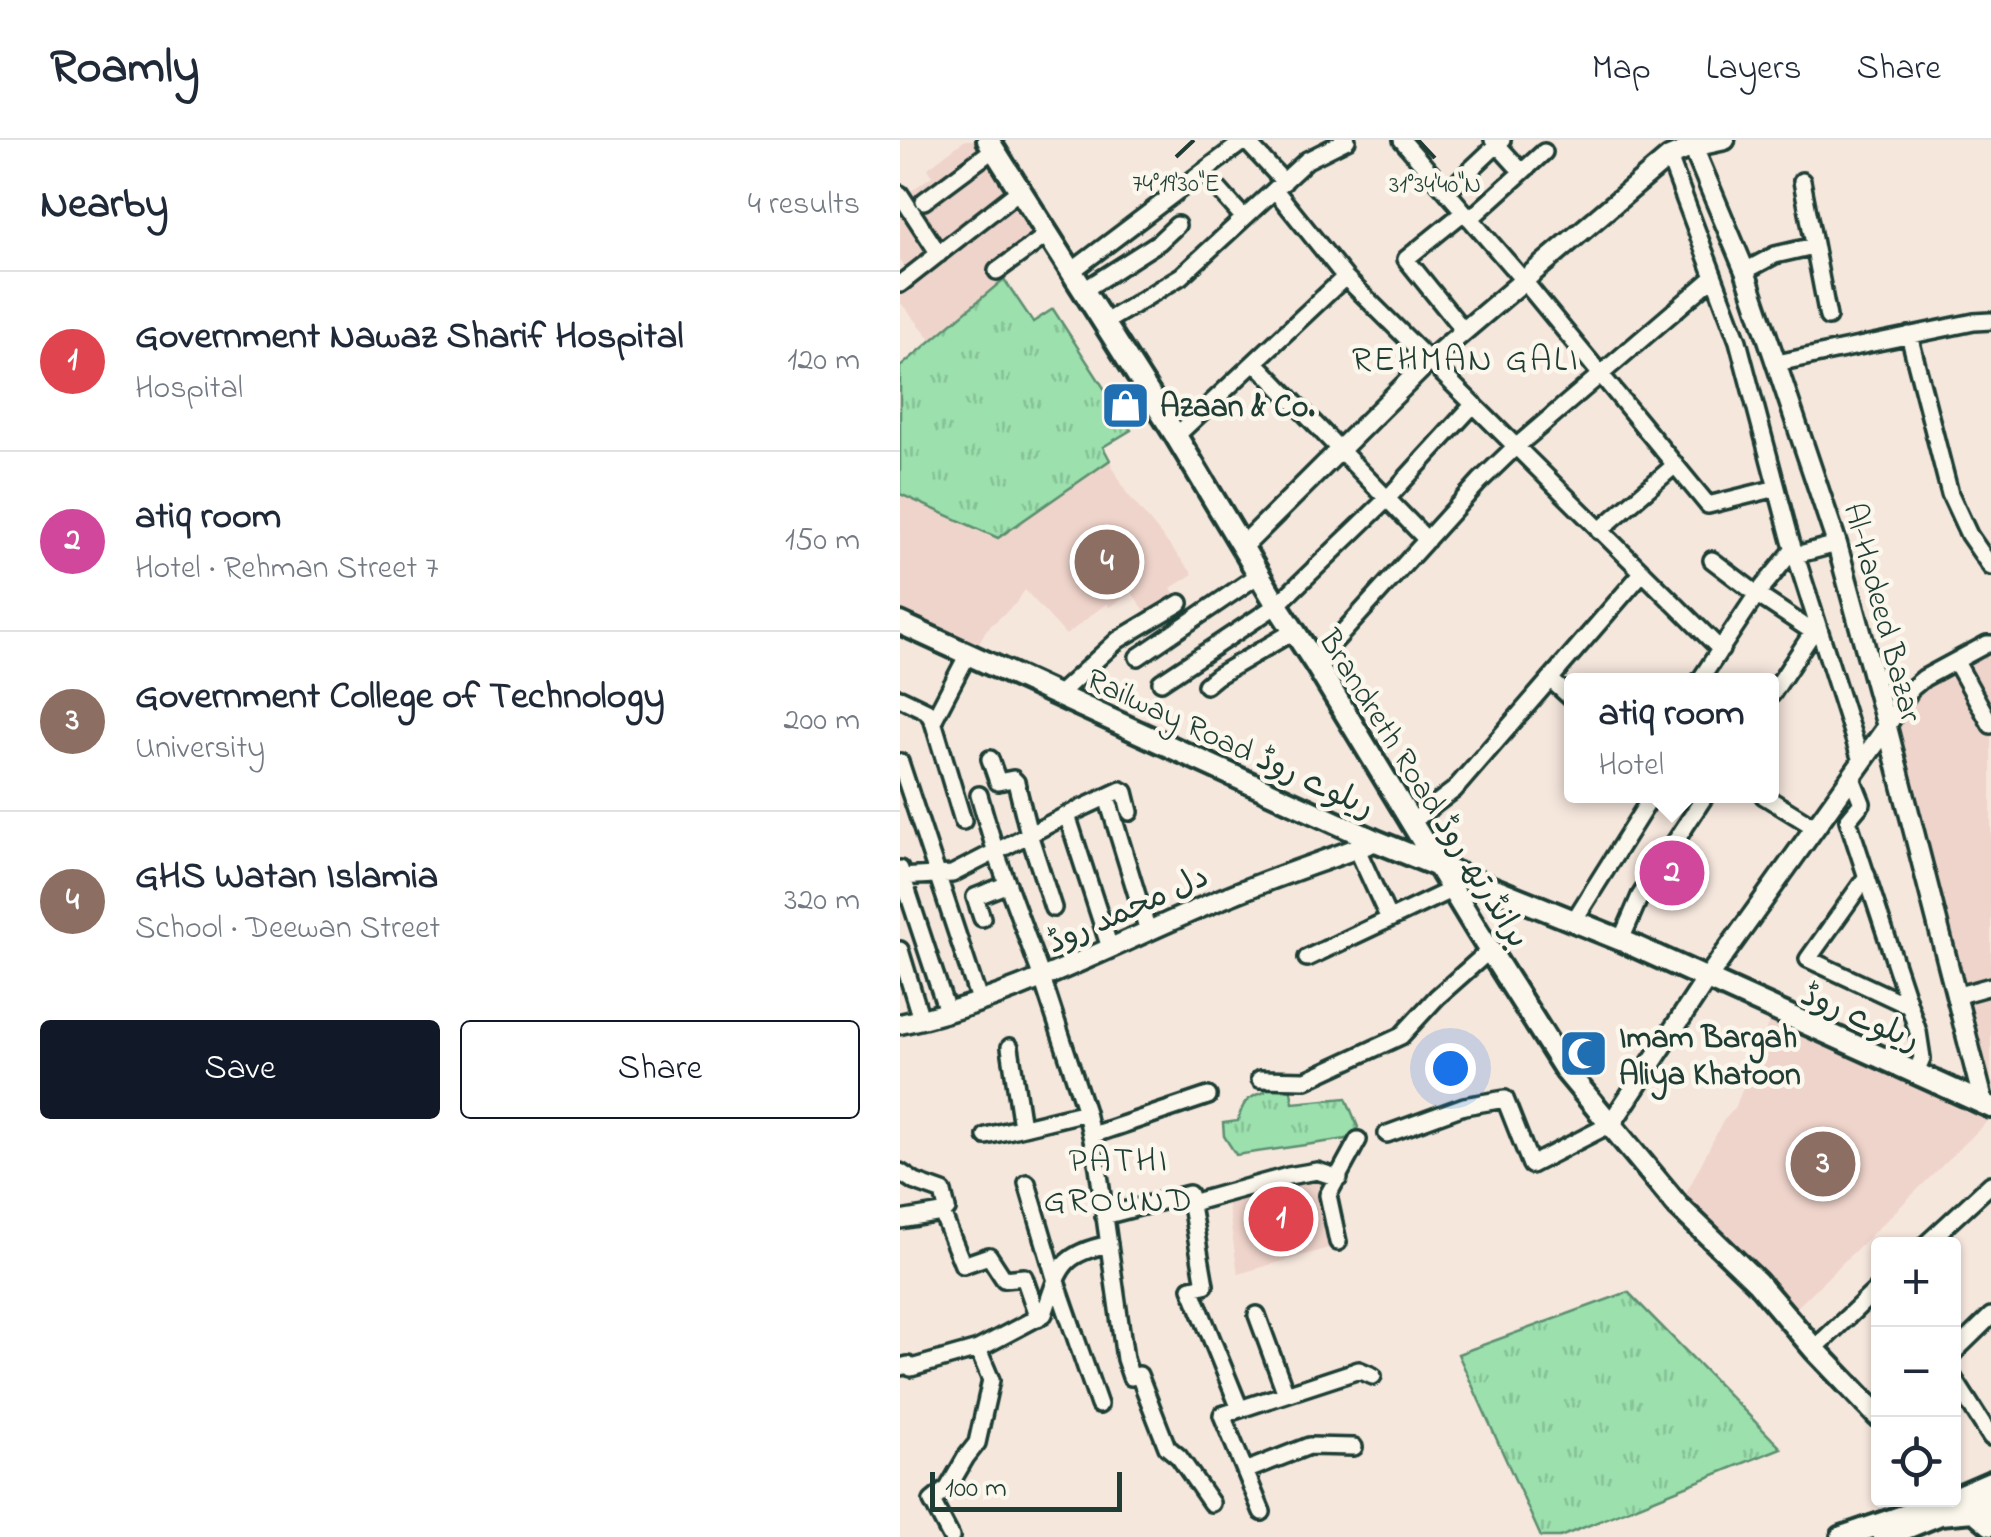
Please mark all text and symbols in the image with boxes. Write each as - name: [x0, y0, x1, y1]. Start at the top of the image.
- text: Roamly: [50, 34, 199, 104]
- text: Map: [1592, 44, 1651, 95]
- text: Layers: [1706, 44, 1801, 95]
- text: Share: [1856, 44, 1941, 95]
- text: 74°19'30"E: [1132, 167, 1220, 203]
- text: 31°34'40"N: [1389, 168, 1481, 204]
- text: Nearby: [40, 175, 168, 236]
- text: 4 results: [748, 182, 860, 229]
- text: Government Nawaz Sharif Hospital: [135, 310, 684, 366]
- district label: REHMAN GALI: [1352, 336, 1580, 387]
- text: 1: [67, 338, 78, 385]
- text: 120 m: [787, 338, 860, 385]
- text: Hospital: [135, 366, 243, 413]
- shop icon: Azaan & Co.: [1099, 379, 1151, 431]
- place label: Azaan & Co.: [1160, 385, 1315, 432]
- text: atiq room: [135, 490, 281, 546]
- street label: Al-Hadeed Bazar: [1829, 498, 1932, 728]
- text: 2: [65, 518, 80, 565]
- text: 150 m: [785, 518, 860, 565]
- pin: 4: [1074, 524, 1140, 600]
- text: Hotel · Rehman Street 7: [135, 546, 438, 593]
- street label: Brandreth Road برانڈرتھ روڈ: [1304, 620, 1539, 958]
- street label: Railway Road ریلوے روڈ: [1078, 658, 1381, 833]
- text: Government College of Technology: [135, 670, 665, 726]
- popup: [1564, 673, 1779, 803]
- text: atiq room: [1598, 687, 1745, 743]
- text: 3: [66, 698, 79, 745]
- text: 200 m: [784, 698, 860, 745]
- text: University: [135, 726, 265, 773]
- text: Hotel: [1598, 743, 1664, 790]
- pin: 2: [1640, 836, 1704, 910]
- text: GHS Watan Islamia: [135, 850, 438, 906]
- street label: دل محمد روڈ: [1040, 855, 1217, 968]
- text: 4: [66, 878, 79, 925]
- text: 320 m: [784, 878, 860, 925]
- text: School · Deewan Street: [135, 906, 440, 953]
- street label: ریلوے روڈ: [1793, 973, 1926, 1065]
- place label: Imam Bargah Aliya Khatoon: [1619, 1016, 1801, 1101]
- button: Save: [40, 1020, 440, 1119]
- button: Share: [460, 1020, 860, 1119]
- mosque icon: Imam Bargah Aliya Khatoon: [1558, 1028, 1610, 1080]
- your location: [1425, 1043, 1476, 1094]
- pin: 3: [1790, 1126, 1856, 1202]
- district label: PATHI GROUND: [1043, 1137, 1195, 1228]
- pin: 1: [1248, 1182, 1314, 1256]
- map controls: [1871, 1237, 1961, 1507]
- button: +: [1871, 1237, 1961, 1327]
- button: −: [1871, 1327, 1961, 1417]
- button: locate: [1871, 1417, 1961, 1507]
- scale bar: [930, 1467, 1122, 1512]
- text: 100 m: [945, 1469, 1007, 1510]

